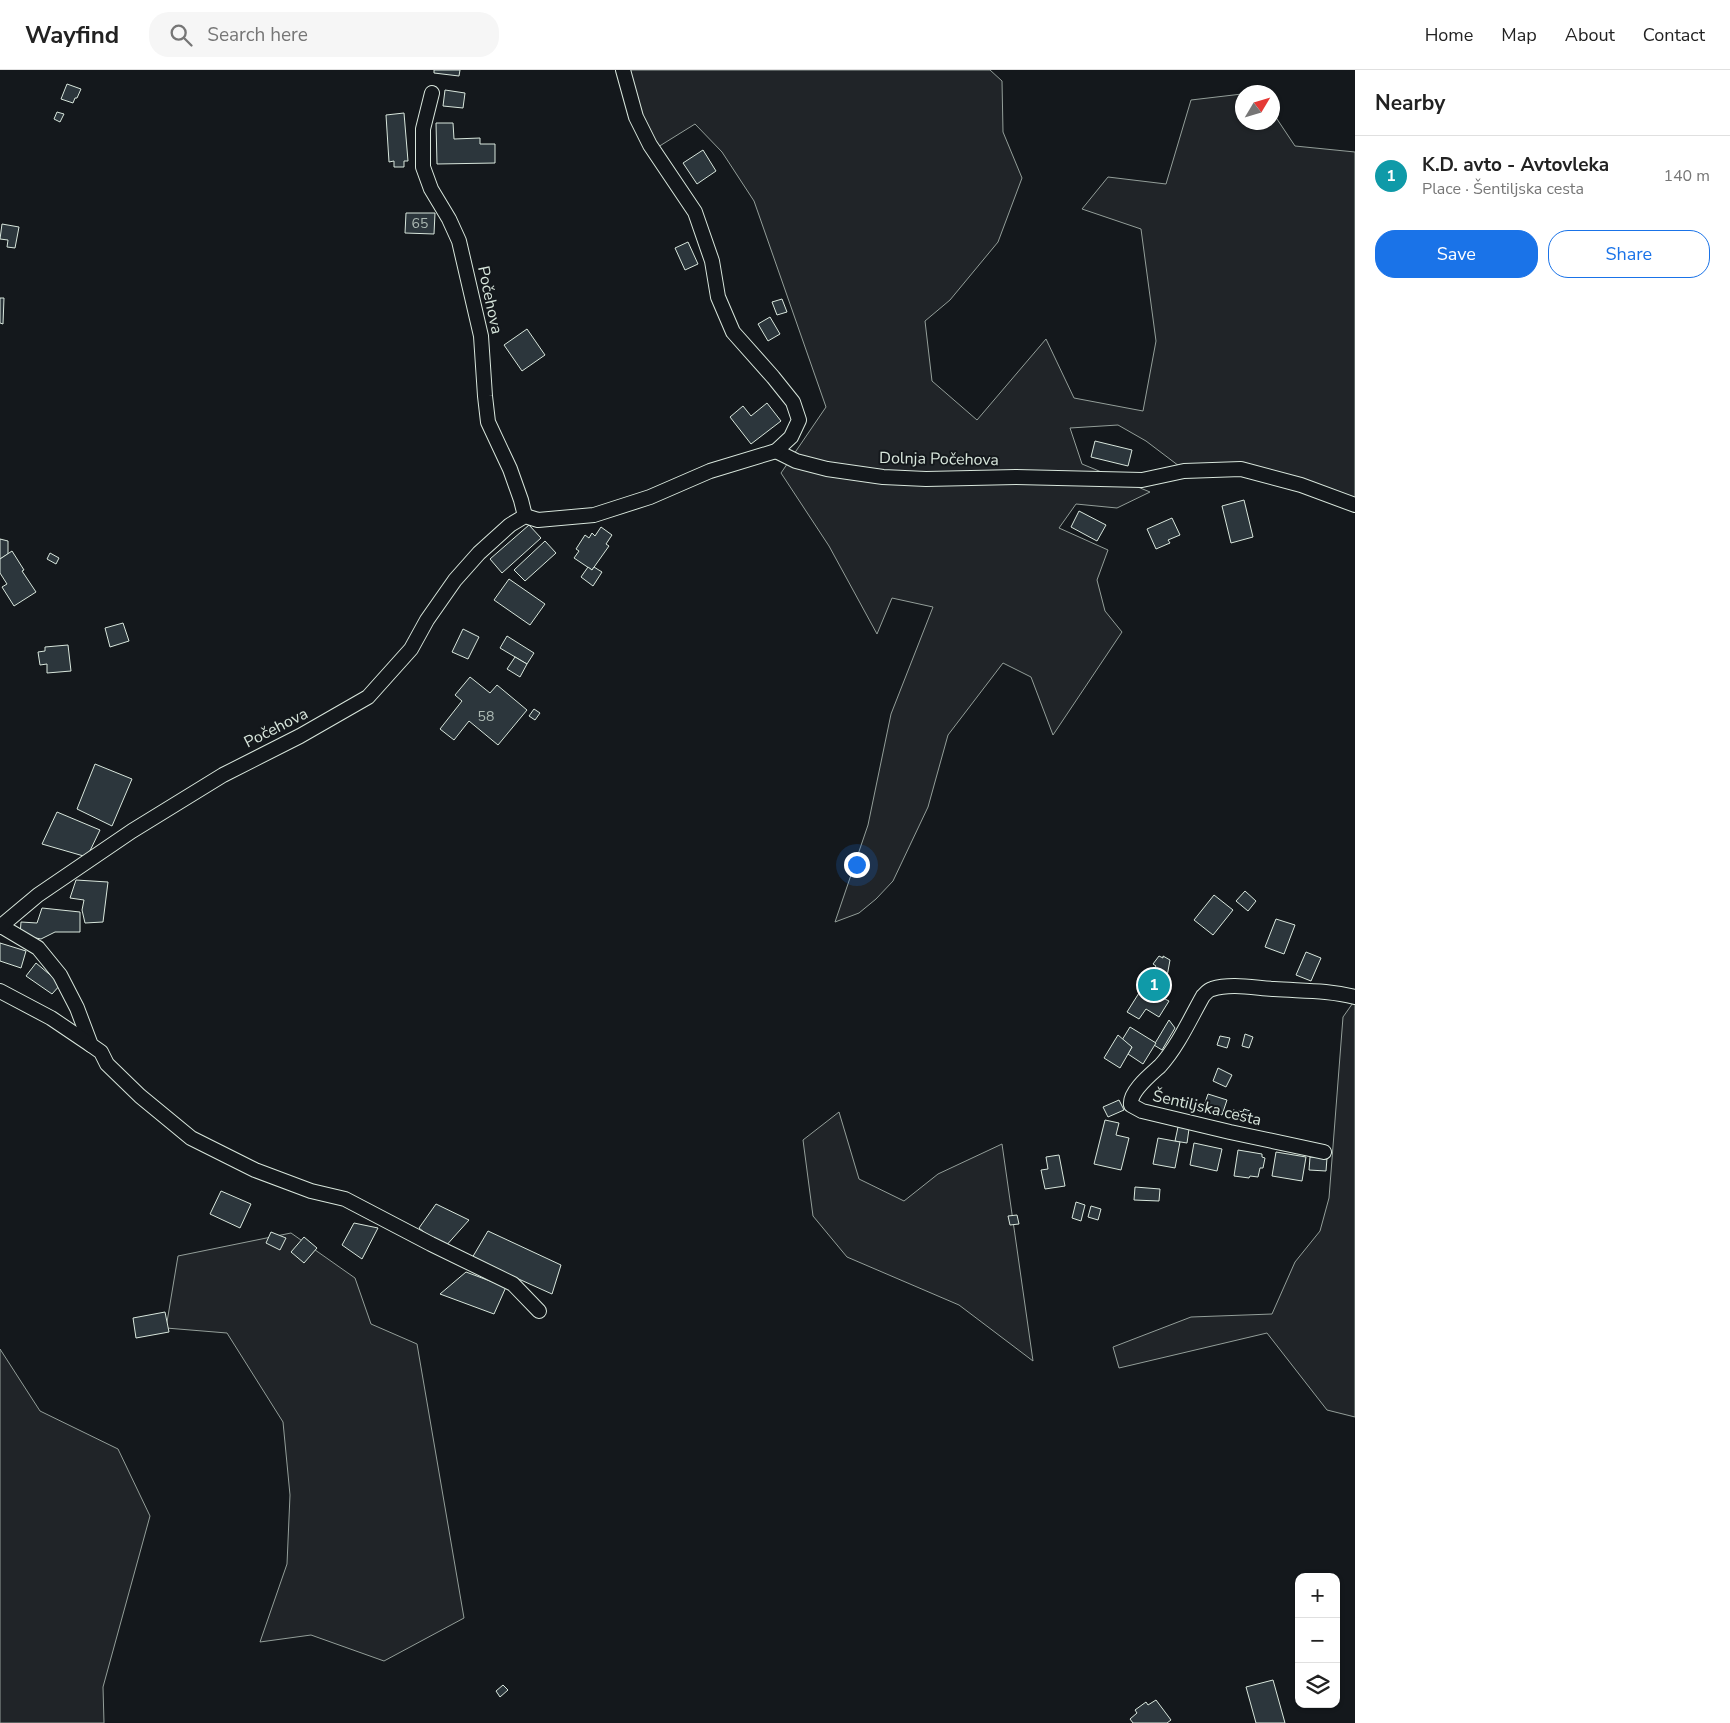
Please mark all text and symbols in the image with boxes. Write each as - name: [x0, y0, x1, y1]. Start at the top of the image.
- search box: [149, 12, 499, 57]
- text: Wayfind: [25, 19, 119, 51]
- icon: search: [167, 21, 195, 49]
- text: Search here: [207, 22, 308, 48]
- text: Home: [1425, 23, 1473, 47]
- text: Map: [1501, 23, 1537, 47]
- text: About: [1565, 23, 1615, 47]
- text: Contact: [1643, 23, 1705, 47]
- north arrow: [1235, 85, 1280, 130]
- text: Nearby: [1375, 89, 1445, 117]
- text: K.D. avto - Avtovleka: [1422, 152, 1609, 178]
- text: 1: [1386, 165, 1396, 187]
- text: 140 m: [1663, 165, 1710, 187]
- text: Place · Šentiljska cesta: [1422, 178, 1584, 200]
- house number: 65: [412, 214, 428, 233]
- button: Save: [1375, 230, 1538, 278]
- button: Share: [1548, 230, 1710, 278]
- street label: Počehova: [472, 264, 508, 336]
- street label: Dolnja Počehova: [879, 447, 999, 471]
- street label: Počehova: [240, 703, 312, 753]
- house number: 58: [478, 707, 494, 726]
- your location: [844, 852, 870, 878]
- pin: 1: [1138, 966, 1170, 1004]
- street label: Šentiljska cesta: [1150, 1085, 1264, 1131]
- map controls: [1295, 1573, 1340, 1708]
- button: +: [1295, 1573, 1340, 1618]
- button: −: [1295, 1618, 1340, 1663]
- button: layers: [1295, 1663, 1340, 1708]

